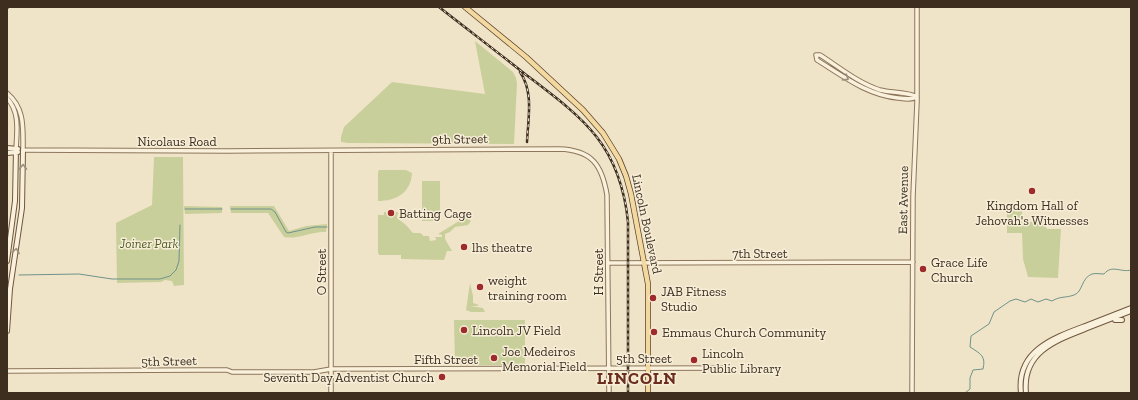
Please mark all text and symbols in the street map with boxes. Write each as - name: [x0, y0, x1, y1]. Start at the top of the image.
- one-way arrow: [842, 73, 849, 81]
- street label: 9th Street: [432, 131, 488, 147]
- street label: Nicolaus Road: [137, 134, 217, 149]
- one-way arrow: [19, 164, 27, 170]
- street label: East Avenue: [895, 166, 911, 234]
- street label: Lincoln Boulevard: [629, 173, 665, 275]
- marker: Kingdom Hall of Jehovah's Witnesses: [1027, 186, 1037, 196]
- place label: Kingdom Hall of Jehovah's Witnesses: [975, 198, 1089, 228]
- place label: Batting Cage: [399, 206, 472, 221]
- marker: Batting Cage: [386, 208, 396, 218]
- park label: Joiner Park: [119, 236, 178, 251]
- place label: lhs theatre: [472, 240, 532, 255]
- marker: lhs theatre: [459, 242, 469, 252]
- street label: 7th Street: [732, 246, 788, 261]
- one-way arrow: [11, 248, 20, 254]
- street label: O Street: [314, 248, 329, 295]
- street label: H Street: [591, 248, 606, 296]
- place label: Grace Life Church: [931, 255, 988, 285]
- marker: Grace Life Church: [918, 264, 928, 274]
- place label: weight training room: [488, 273, 568, 303]
- marker: weight training room: [475, 282, 485, 292]
- place label: JAB Fitness Studio: [661, 284, 727, 314]
- marker: JAB Fitness Studio: [648, 293, 658, 303]
- place label: Lincoln JV Field: [472, 323, 561, 338]
- marker: Lincoln JV Field: [459, 325, 469, 335]
- place label: Emmaus Church Community: [662, 325, 827, 340]
- marker: Emmaus Church Community: [649, 327, 659, 337]
- place label: Joe Medeiros Memorial Field: [502, 344, 587, 374]
- place label: Lincoln Public Library: [702, 346, 782, 376]
- street label: 5th Street: [616, 351, 672, 366]
- street label: Fifth Street: [414, 352, 478, 367]
- street label: 5th Street: [141, 353, 197, 369]
- marker: Joe Medeiros Memorial Field: [489, 353, 499, 363]
- marker: Lincoln Public Library: [689, 355, 699, 365]
- district label: LINCOLN: [597, 368, 677, 388]
- place label: Seventh Day Adventist Church: [263, 370, 435, 385]
- marker: Seventh Day Adventist Church: [437, 372, 447, 382]

